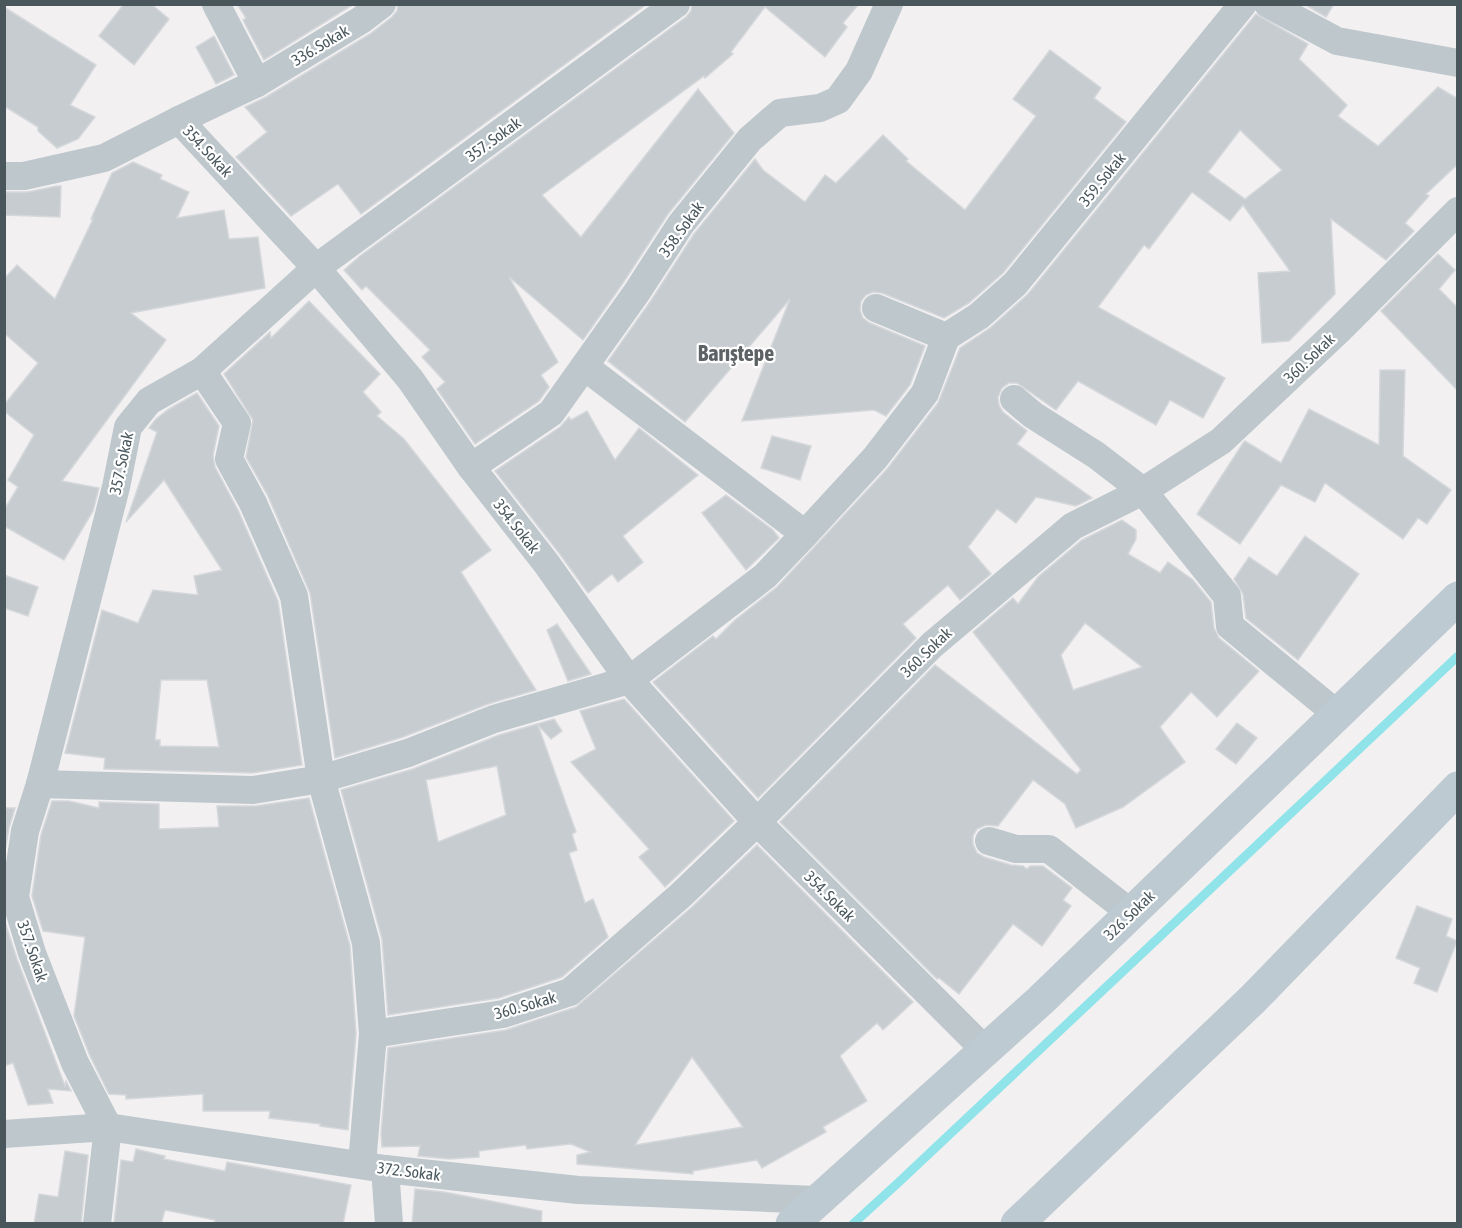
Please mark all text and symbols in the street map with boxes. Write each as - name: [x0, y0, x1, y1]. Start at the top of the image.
- street label: 336. Sokak: [288, 21, 352, 69]
- street label: 357. Sokak: [462, 113, 524, 165]
- street label: 354. Sokak: [180, 122, 236, 180]
- street label: 359. Sokak: [1075, 149, 1129, 209]
- street label: 358. Sokak: [655, 198, 707, 260]
- street label: 360. Sokak: [1280, 330, 1338, 386]
- district label: Barıştepe: [698, 340, 774, 366]
- street label: 357. Sokak: [106, 430, 136, 496]
- street label: 354. Sokak: [490, 495, 544, 557]
- street label: 360. Sokak: [897, 624, 955, 680]
- street label: 354. Sokak: [801, 867, 859, 925]
- street label: 326. Sokak: [1100, 887, 1158, 943]
- street label: 357. Sokak: [14, 918, 52, 984]
- street label: 360. Sokak: [492, 988, 558, 1022]
- street label: 372. Sokak: [376, 1158, 442, 1184]

